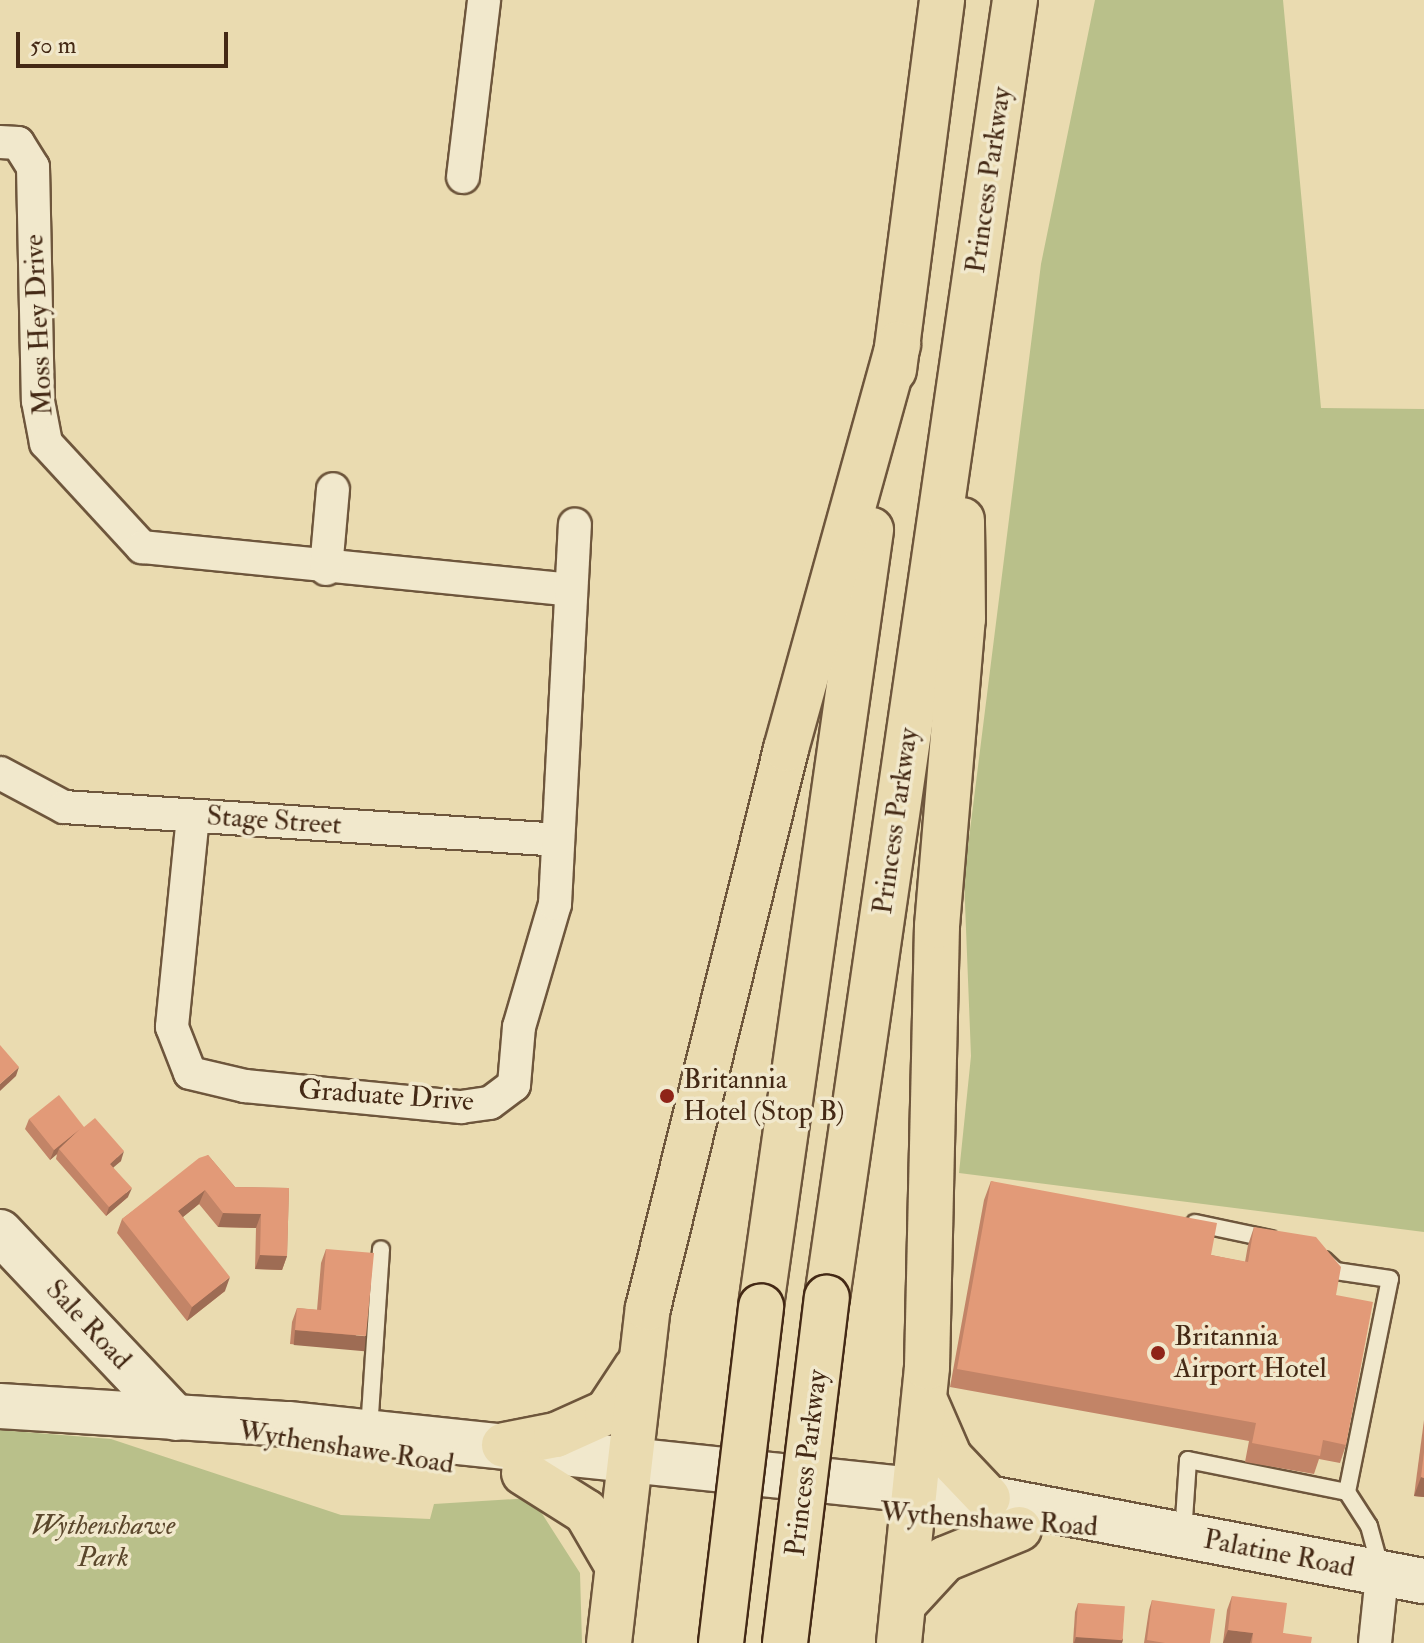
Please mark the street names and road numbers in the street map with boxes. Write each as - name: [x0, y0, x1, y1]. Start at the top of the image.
- street label: Princess Parkway: [959, 85, 1019, 275]
- street label: Moss Hey Drive: [17, 233, 61, 417]
- street label: Princess Parkway: [866, 726, 926, 916]
- street label: Stage Street: [205, 800, 343, 842]
- street label: Graduate Drive: [297, 1073, 475, 1119]
- street label: Sale Road: [38, 1273, 138, 1377]
- street label: Princess Parkway: [779, 1368, 835, 1558]
- street label: Wythenshawe Road: [236, 1414, 456, 1482]
- street label: Wythenshawe Road: [879, 1496, 1099, 1544]
- street label: Palatine Road: [1201, 1523, 1357, 1585]

